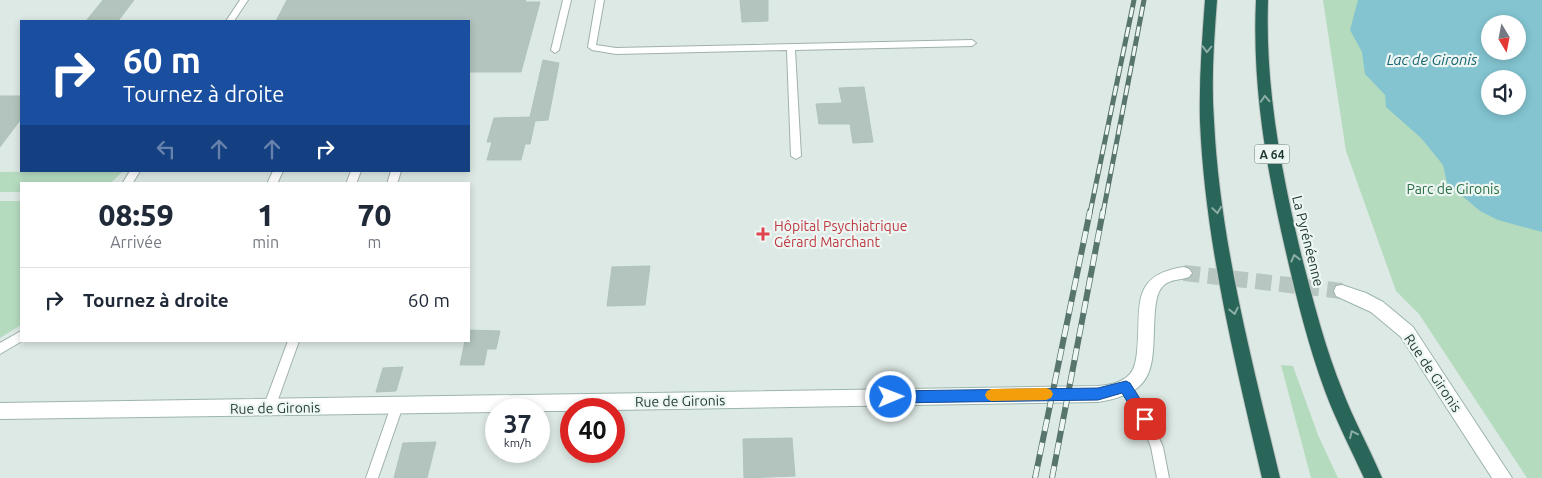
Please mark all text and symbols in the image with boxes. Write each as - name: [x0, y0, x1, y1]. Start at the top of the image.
- north arrow: [1481, 15, 1526, 60]
- map controls: [1481, 15, 1526, 115]
- icon: right: [40, 40, 105, 105]
- text: 60 m: [123, 40, 201, 80]
- one-way arrow: [1202, 45, 1213, 53]
- water label: Lac de Gironis: [1387, 51, 1478, 68]
- button: sound: [1481, 70, 1526, 115]
- text: Tournez à droite: [123, 81, 284, 106]
- one-way arrow: [1260, 94, 1271, 102]
- icon: left: [152, 135, 180, 163]
- icon: ahead: [205, 135, 233, 163]
- icon: ahead: [258, 135, 286, 163]
- icon: right: [311, 135, 339, 163]
- road number: A 64: [1254, 144, 1290, 164]
- park label: Parc de Gironis: [1406, 181, 1500, 197]
- street label: La Pyrénéenne: [1289, 194, 1327, 288]
- text: 08:59: [99, 198, 174, 232]
- text: 1: [257, 198, 274, 232]
- text: 70: [358, 198, 391, 232]
- one-way arrow: [1211, 206, 1221, 215]
- place label: Hôpital Psychiatrique Gérard Marchant: [774, 218, 907, 250]
- marker: Hôpital Psychiatrique Gérard Marchant: [756, 227, 770, 241]
- text: Arrivée: [110, 233, 162, 251]
- text: min: [252, 233, 279, 251]
- text: m: [368, 233, 381, 251]
- one-way arrow: [1290, 254, 1301, 263]
- icon: right: [40, 286, 68, 314]
- text: Tournez à droite: [83, 289, 229, 311]
- text: 60 m: [408, 289, 450, 311]
- one-way arrow: [1228, 306, 1239, 315]
- street label: Rue de Gironis: [1401, 331, 1465, 415]
- position arrow: [864, 370, 916, 422]
- street label: Rue de Gironis: [635, 392, 725, 410]
- speed limit sign: 40: [560, 398, 625, 463]
- pin: [1124, 398, 1166, 440]
- street label: Rue de Gironis: [230, 399, 320, 417]
- icon: arrive: [1131, 405, 1159, 433]
- text: 37: [503, 410, 532, 438]
- one-way arrow: [1349, 430, 1359, 439]
- text: km/h: [504, 436, 531, 449]

